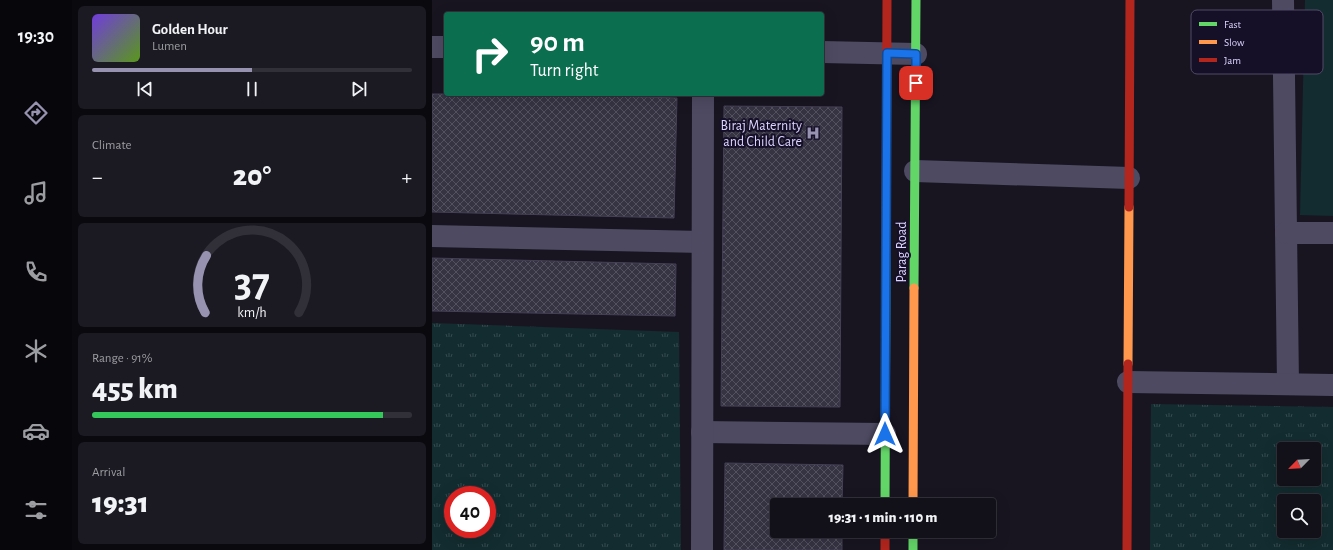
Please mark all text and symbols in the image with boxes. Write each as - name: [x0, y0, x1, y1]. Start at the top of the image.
- legend: [1191, 10, 1323, 74]
- text: Fast: [1224, 19, 1242, 30]
- text: Golden Hour: [152, 22, 228, 37]
- text: 19:30: [18, 28, 54, 46]
- icon: right: [464, 28, 516, 80]
- text: 90 m: [530, 29, 585, 57]
- text: Slow: [1224, 37, 1245, 48]
- text: Lumen: [152, 40, 187, 53]
- text: Jam: [1224, 55, 1241, 66]
- text: Turn right: [530, 62, 599, 80]
- pin: [899, 66, 933, 100]
- icon: arrive: [905, 72, 927, 94]
- icon: previous: [134, 78, 156, 100]
- icon: pause: [241, 78, 263, 100]
- icon: next: [348, 78, 370, 100]
- icon: directions: [22, 99, 50, 127]
- place label: Biraj Maternity and Child Care: [721, 119, 802, 149]
- hospital icon: Biraj Maternity and Child Care: [805, 125, 821, 141]
- text: Climate: [92, 139, 131, 152]
- text: 20°: [233, 161, 271, 191]
- text: −: [92, 166, 103, 188]
- text: +: [401, 166, 412, 188]
- icon: music: [22, 179, 50, 207]
- street label: Parag Road: [895, 221, 909, 283]
- icon: phone: [22, 258, 50, 286]
- text: 37: [234, 263, 270, 304]
- text: km/h: [237, 306, 267, 320]
- icon: climate: [22, 337, 50, 365]
- text: Range · 91%: [92, 352, 152, 365]
- text: 455 km: [92, 374, 178, 404]
- position arrow: [864, 413, 906, 455]
- icon: car: [22, 417, 50, 445]
- north arrow: [1277, 442, 1321, 486]
- map controls: [1277, 442, 1321, 538]
- text: Arrival: [92, 466, 125, 479]
- speed limit sign: 40: [444, 486, 496, 538]
- text: 19:31: [92, 488, 149, 518]
- button: search: [1277, 494, 1321, 538]
- icon: filters: [22, 496, 50, 524]
- text: 19:31 · 1 min · 110 m: [828, 510, 938, 525]

